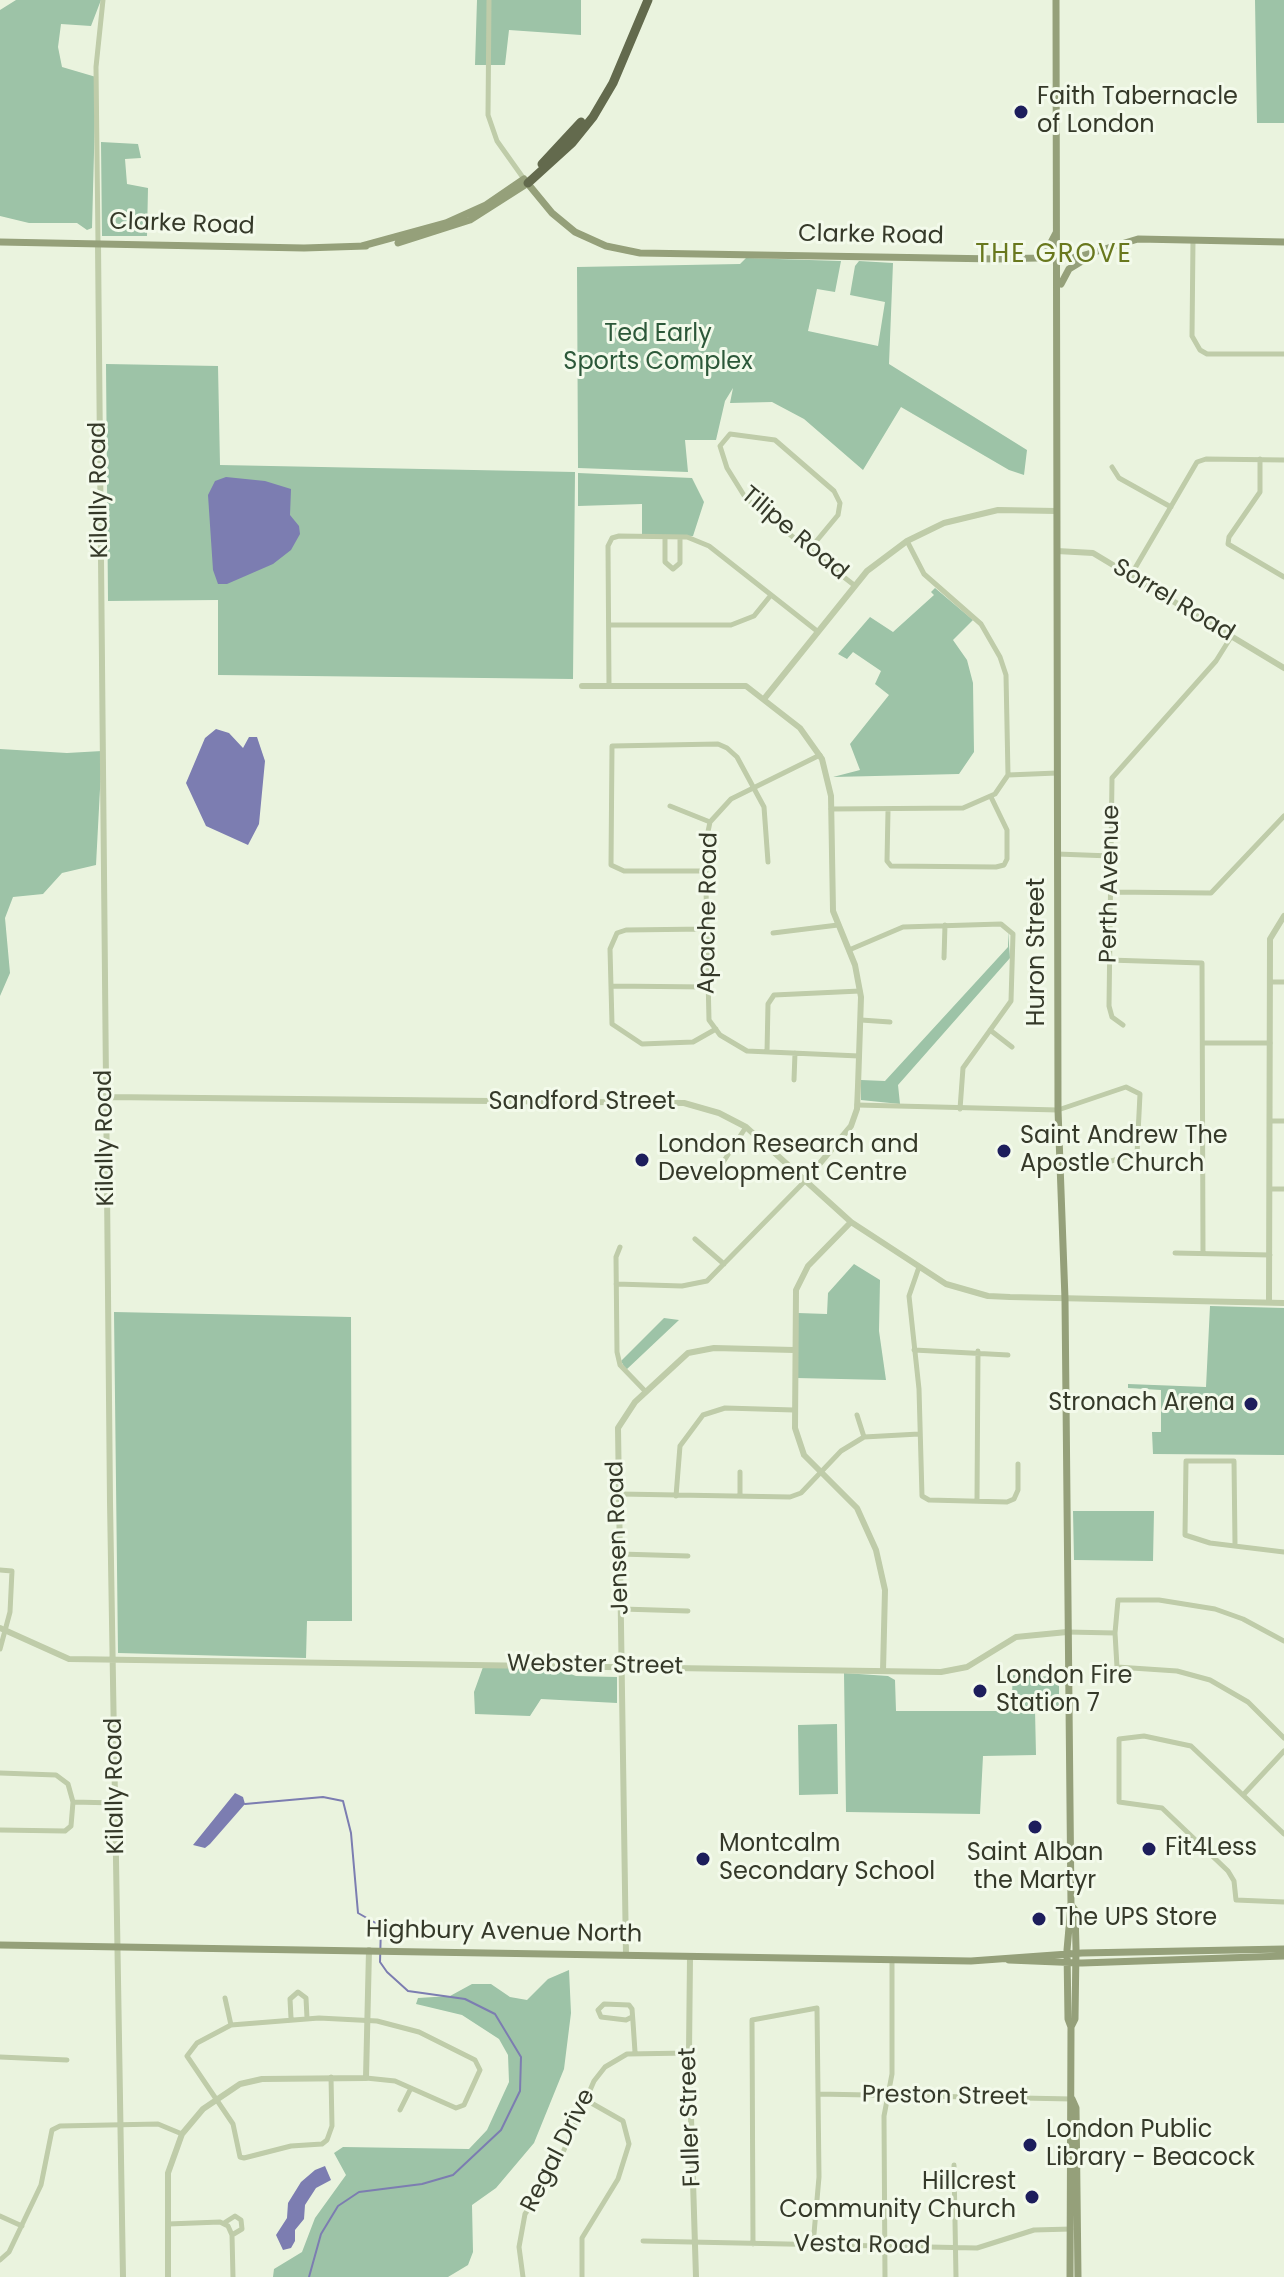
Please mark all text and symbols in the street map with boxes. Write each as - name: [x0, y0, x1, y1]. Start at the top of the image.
- place label: Faith Tabernacle of London: [1037, 84, 1238, 140]
- marker: Faith Tabernacle of London: [1012, 103, 1030, 121]
- street label: Clarke Road: [109, 208, 255, 242]
- street label: Clarke Road: [798, 220, 944, 252]
- district label: THE GROVE: [975, 239, 1133, 271]
- park label: Ted Early Sports Complex: [563, 321, 753, 377]
- street label: Kilally Road: [84, 421, 116, 559]
- street label: Tilipe Road: [735, 481, 853, 587]
- street label: Sorrel Road: [1107, 553, 1239, 649]
- street label: Perth Avenue: [1095, 805, 1127, 963]
- street label: Apache Road: [693, 832, 725, 994]
- street label: Huron Street: [1024, 878, 1052, 1026]
- street label: Kilally Road: [90, 1069, 122, 1207]
- street label: Sandford Street: [488, 1089, 676, 1117]
- place label: Saint Andrew The Apostle Church: [1020, 1123, 1228, 1179]
- place label: London Research and Development Centre: [658, 1132, 919, 1188]
- marker: Saint Andrew The Apostle Church: [995, 1142, 1013, 1160]
- marker: London Research and Development Centre: [633, 1151, 651, 1169]
- place label: Stronach Arena: [1048, 1390, 1235, 1418]
- marker: Stronach Arena: [1242, 1395, 1260, 1413]
- street label: Jensen Road: [602, 1460, 636, 1616]
- street label: Webster Street: [507, 1650, 683, 1682]
- place label: London Fire Station 7: [996, 1663, 1132, 1719]
- marker: London Fire Station 7: [971, 1682, 989, 1700]
- street label: Kilally Road: [100, 1717, 132, 1855]
- marker: Saint Alban the Martyr: [1026, 1818, 1044, 1836]
- place label: Montcalm Secondary School: [719, 1831, 935, 1887]
- place label: Fit4Less: [1165, 1835, 1257, 1863]
- place label: Saint Alban the Martyr: [967, 1840, 1103, 1896]
- marker: Fit4Less: [1140, 1840, 1158, 1858]
- marker: Montcalm Secondary School: [694, 1850, 712, 1868]
- place label: The UPS Store: [1055, 1905, 1217, 1933]
- marker: The UPS Store: [1030, 1910, 1048, 1928]
- street label: Highbury Avenue North: [366, 1916, 642, 1950]
- street label: Fuller Street: [674, 2047, 708, 2187]
- street label: Preston Street: [862, 2081, 1028, 2113]
- street label: Regal Drive: [516, 2085, 602, 2217]
- place label: London Public Library - Beacock: [1046, 2117, 1255, 2173]
- marker: London Public Library - Beacock: [1021, 2136, 1039, 2154]
- place label: Hillcrest Community Church: [779, 2169, 1016, 2225]
- marker: Hillcrest Community Church: [1023, 2188, 1041, 2206]
- street label: Vesta Road: [793, 2230, 931, 2262]

